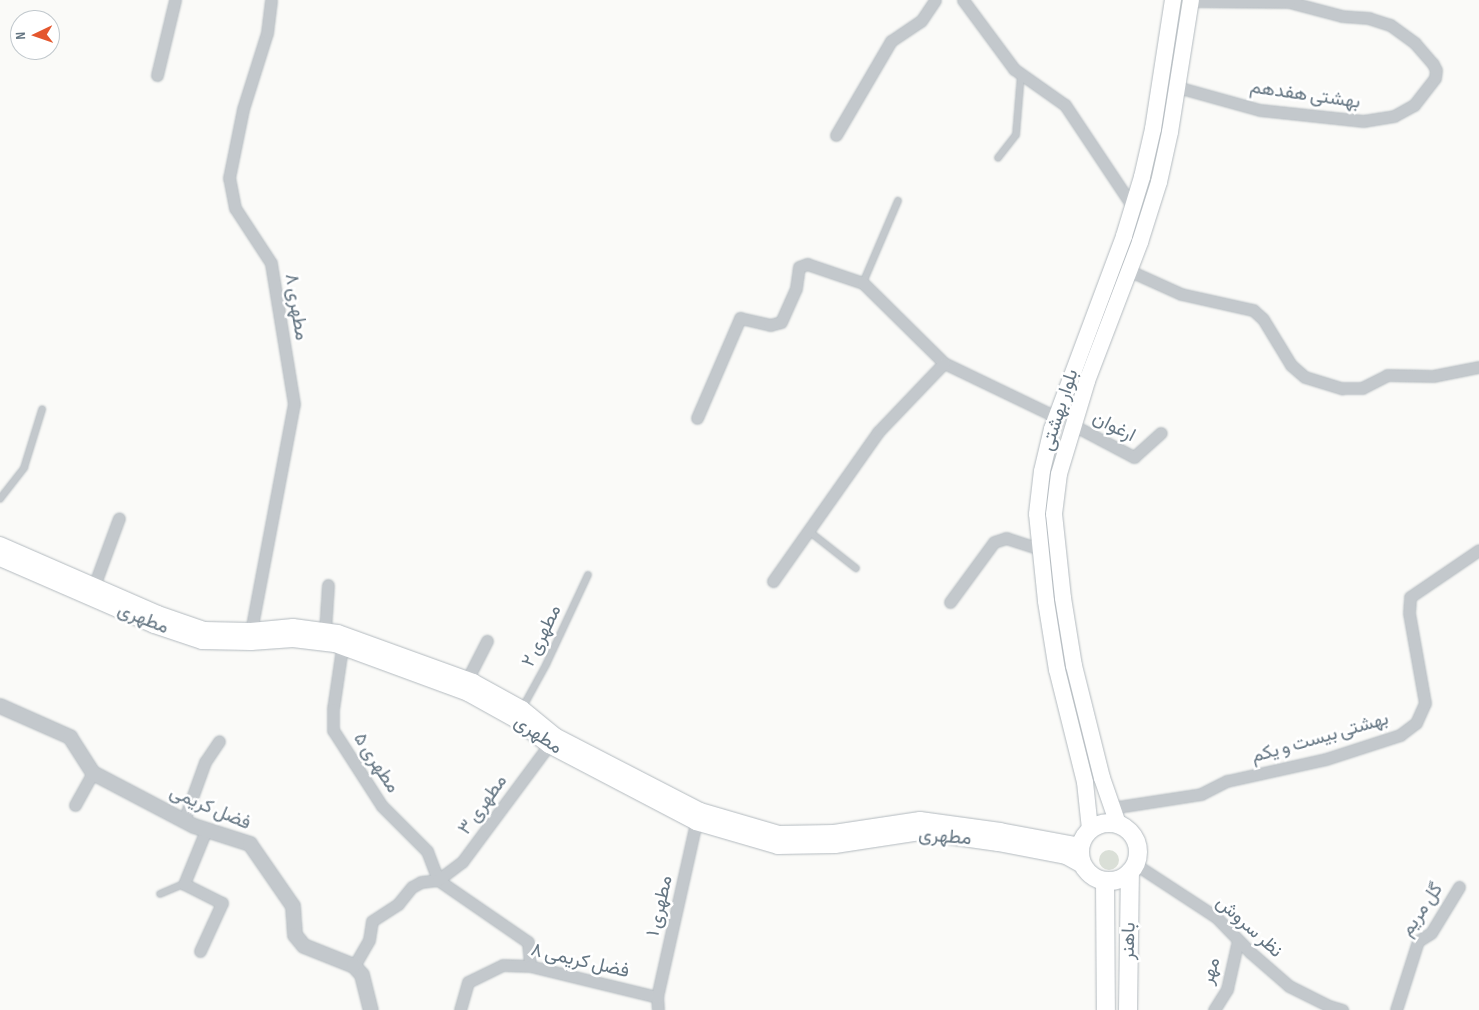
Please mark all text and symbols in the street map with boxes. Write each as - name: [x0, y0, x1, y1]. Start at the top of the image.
- north arrow: [10, 10, 60, 60]
- text: N: [12, 32, 29, 40]
- street label: بهشتی هفدهم: [1248, 76, 1362, 114]
- street label: مطهری ۸: [279, 272, 313, 342]
- street label: بلوار بهشتی: [1036, 366, 1084, 454]
- street label: ارغوان: [1089, 407, 1139, 447]
- street label: مطهری: [114, 598, 172, 640]
- street label: مطهری ۲: [517, 601, 567, 671]
- street label: بهشتی بیست و یکم: [1249, 708, 1391, 768]
- street label: مطهری: [510, 711, 566, 759]
- street label: مطهری ۵: [348, 729, 404, 797]
- street label: مطهری ۳: [454, 771, 512, 839]
- street label: فضل کریمی: [166, 781, 254, 835]
- street label: مطهری: [918, 823, 972, 851]
- street label: مطهری ۱: [642, 873, 678, 939]
- street label: گل مریم: [1396, 879, 1448, 941]
- street label: نظر سروش: [1211, 891, 1287, 963]
- street label: باهنر: [1117, 922, 1141, 960]
- street label: فضل کریمی ۸: [529, 939, 631, 983]
- street label: مهر: [1196, 955, 1226, 987]

